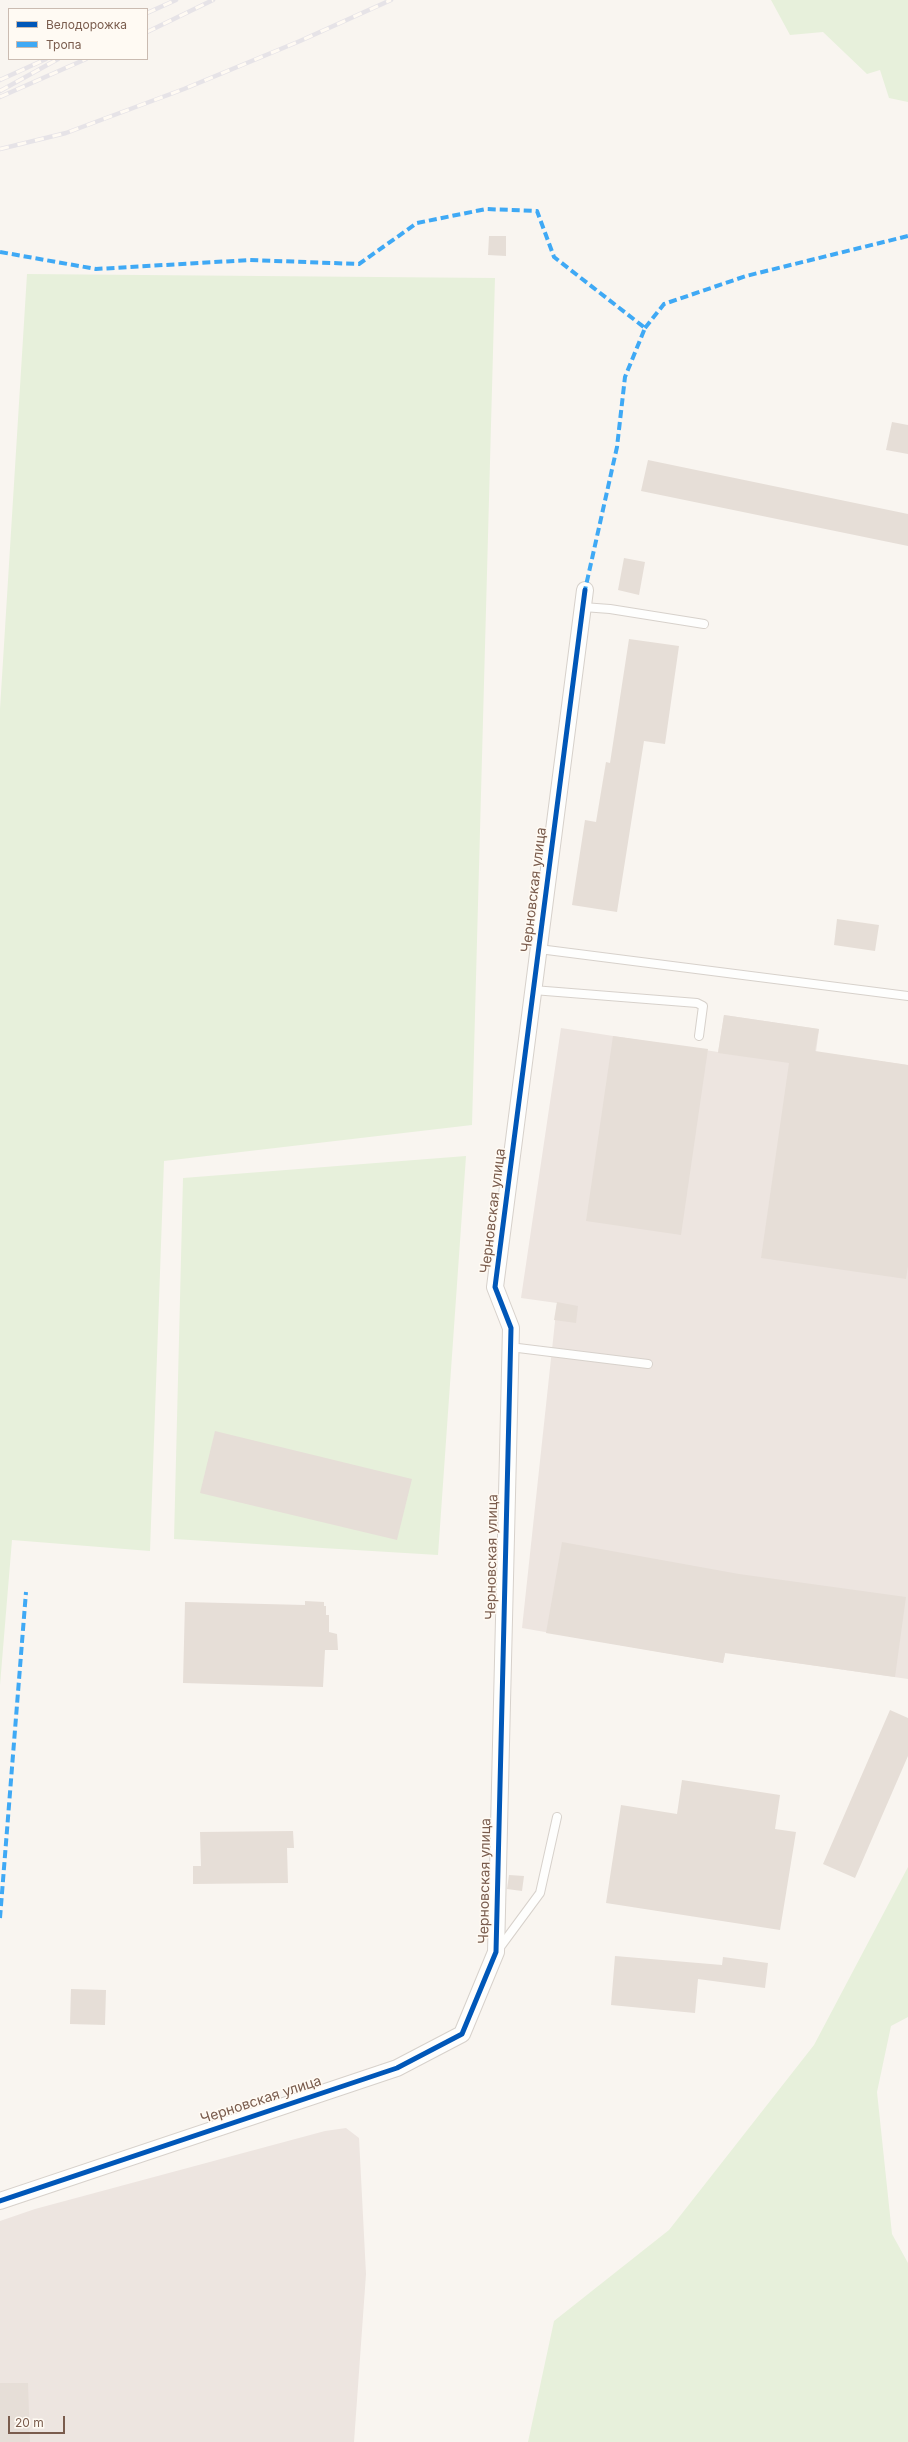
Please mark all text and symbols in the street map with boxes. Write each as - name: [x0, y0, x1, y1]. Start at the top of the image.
- legend: [8, 8, 148, 60]
- text: Велодорожка: [46, 17, 127, 32]
- text: Тропа: [46, 37, 81, 52]
- street label: Черновская улица: [518, 826, 550, 954]
- street label: Черновская улица: [477, 1147, 509, 1275]
- street label: Черновская улица: [483, 1494, 501, 1620]
- street label: Черновская улица: [476, 1818, 494, 1944]
- street label: Черновская улица: [198, 2073, 324, 2127]
- scale bar: [10, 2408, 67, 2434]
- text: 20 m: [15, 2415, 44, 2430]

